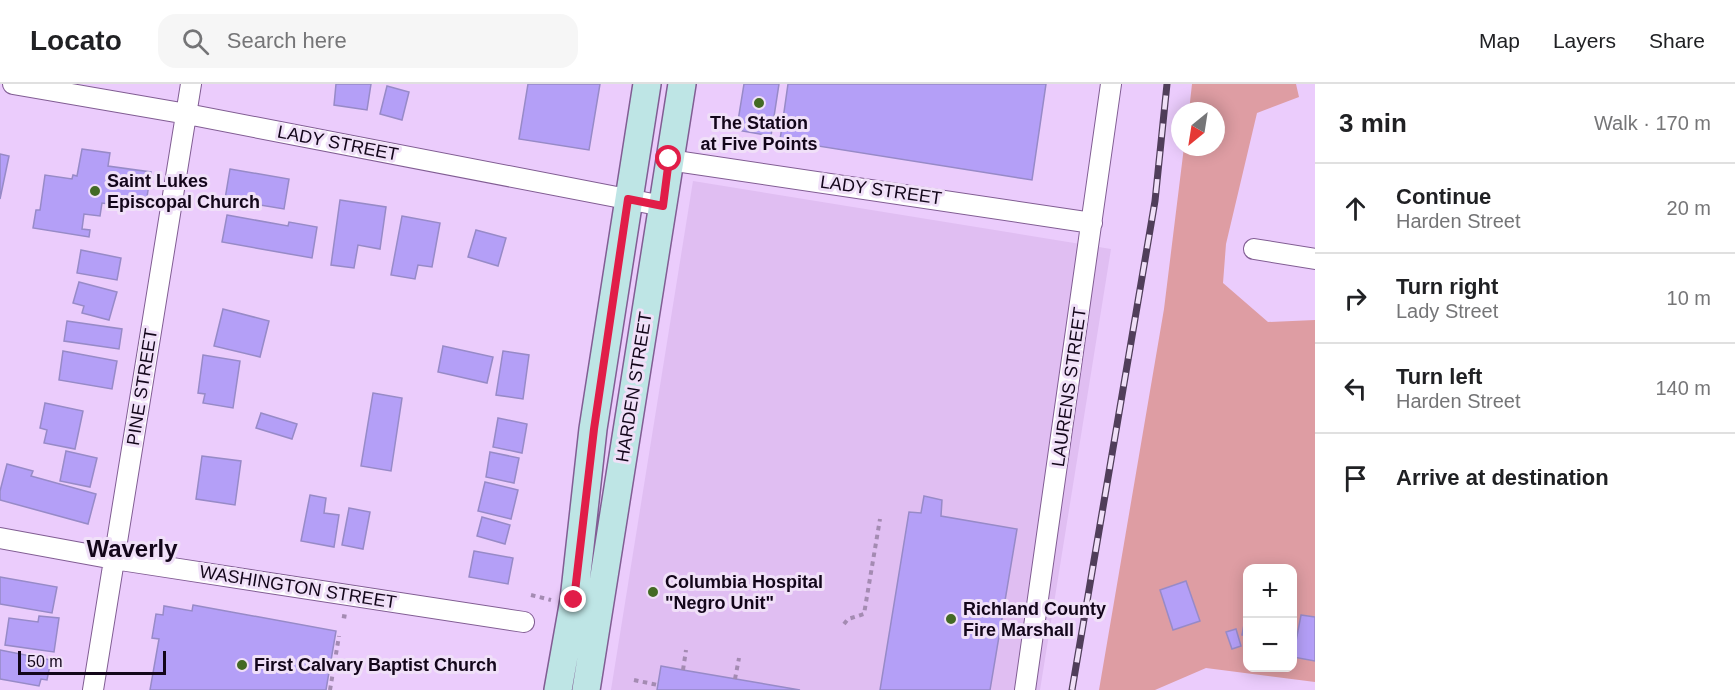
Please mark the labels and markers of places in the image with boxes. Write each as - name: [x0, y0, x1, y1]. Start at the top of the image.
- marker: The Station at Five Points: [752, 96, 766, 110]
- place label: The Station at Five Points: [700, 113, 818, 154]
- place label: Saint Lukes Episcopal Church: [107, 171, 260, 212]
- marker: Saint Lukes Episcopal Church: [88, 184, 102, 198]
- place label: Columbia Hospital "Negro Unit": [665, 572, 823, 613]
- marker: Columbia Hospital "Negro Unit": [646, 585, 660, 599]
- place label: Richland County Fire Marshall: [963, 599, 1106, 640]
- marker: Richland County Fire Marshall: [944, 612, 958, 626]
- place label: First Calvary Baptist Church: [254, 655, 497, 675]
- marker: First Calvary Baptist Church: [235, 658, 249, 672]

